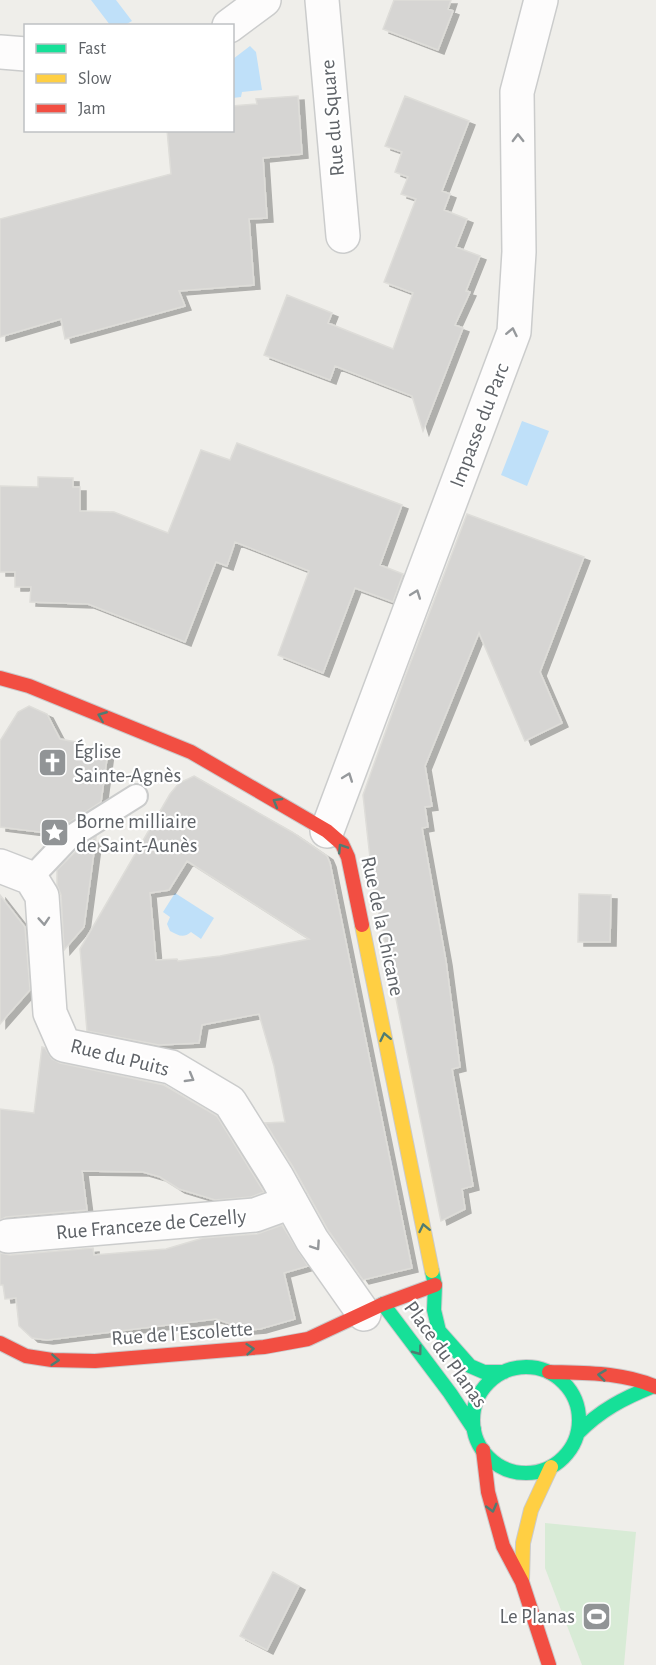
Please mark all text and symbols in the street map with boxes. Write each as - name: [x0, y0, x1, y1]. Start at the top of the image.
- legend: [24, 24, 234, 132]
- text: Fast: [78, 40, 106, 58]
- street label: Rue du Square: [317, 59, 348, 177]
- text: Slow: [78, 70, 111, 88]
- text: Jam: [78, 100, 106, 118]
- one-way arrow: [512, 133, 524, 142]
- one-way arrow: [505, 327, 518, 337]
- street label: Impasse du Parc: [446, 360, 513, 490]
- one-way arrow: [409, 589, 421, 600]
- one-way arrow: [98, 711, 109, 723]
- place label: Église Sainte-Agnès: [74, 739, 181, 786]
- church icon: Église Sainte-Agnès: [37, 747, 69, 779]
- one-way arrow: [341, 772, 353, 783]
- one-way arrow: [273, 798, 283, 809]
- place label: Borne milliaire de Saint-Aunès: [76, 811, 197, 856]
- place icon: Borne milliaire de Saint-Aunès: [39, 817, 71, 849]
- one-way arrow: [338, 843, 349, 854]
- street label: Rue de la Chicane: [357, 854, 408, 998]
- one-way arrow: [37, 916, 50, 925]
- one-way arrow: [379, 1032, 392, 1042]
- street label: Rue du Puits: [68, 1035, 171, 1080]
- one-way arrow: [183, 1071, 194, 1082]
- street label: Rue Franceze de Cezelly: [55, 1206, 247, 1243]
- one-way arrow: [418, 1223, 431, 1233]
- one-way arrow: [309, 1240, 320, 1251]
- street label: Place du Planas: [400, 1297, 491, 1411]
- street label: Rue de l'Escolette: [111, 1318, 253, 1349]
- one-way arrow: [245, 1342, 254, 1355]
- one-way arrow: [411, 1344, 422, 1355]
- one-way arrow: [51, 1353, 60, 1366]
- one-way arrow: [598, 1369, 607, 1382]
- one-way arrow: [485, 1502, 498, 1512]
- sports icon: Le Planas: [580, 1600, 612, 1632]
- place label: Le Planas: [500, 1606, 575, 1627]

